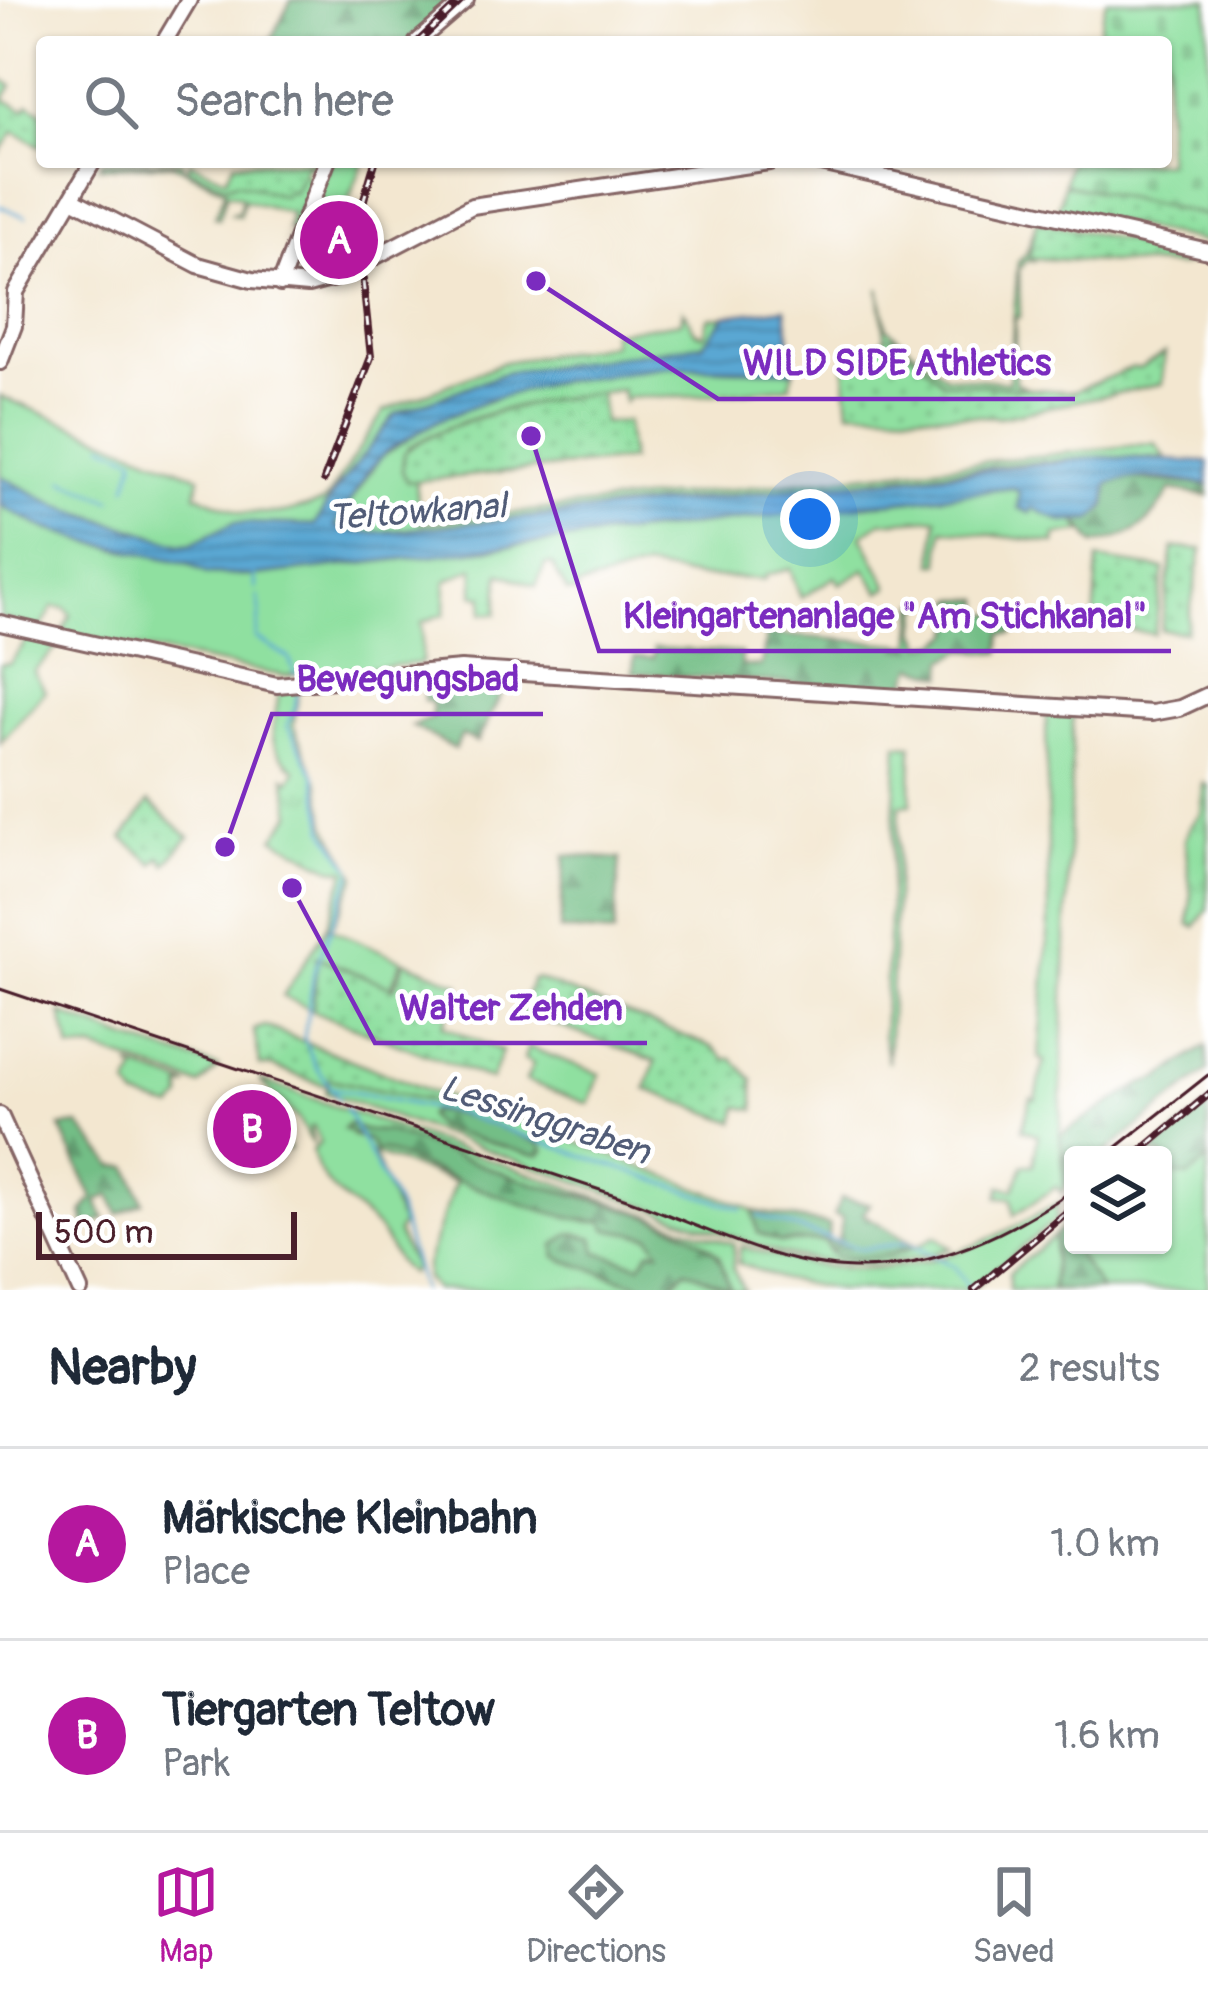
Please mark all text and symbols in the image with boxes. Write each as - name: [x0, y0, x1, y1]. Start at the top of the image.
- search box: [36, 36, 1172, 168]
- icon: search: [78, 69, 144, 135]
- text: Search here: [174, 74, 394, 130]
- pin: A: [300, 195, 378, 285]
- callout: WILD SIDE Athletics: [718, 327, 1075, 399]
- text: WILD SIDE Athletics: [743, 341, 1052, 386]
- water label: Teltowkanal: [327, 483, 511, 541]
- your location: [780, 489, 840, 549]
- callout: Kleingartenanlage "Am Stichkanal": [599, 579, 1171, 651]
- text: Kleingartenanlage "Am Stichkanal": [623, 594, 1147, 639]
- callout: Bewegungsbad: [272, 642, 543, 714]
- text: Bewegungsbad: [296, 657, 520, 702]
- callout: Walter Zehden: [375, 971, 647, 1043]
- text: Walter Zehden: [399, 986, 623, 1031]
- water label: Lessinggraben: [435, 1065, 657, 1176]
- pin: B: [213, 1084, 291, 1174]
- map controls: [1064, 1146, 1172, 1254]
- button: layers: [1064, 1146, 1172, 1254]
- scale bar: [36, 1206, 297, 1259]
- text: 500 m: [54, 1212, 153, 1253]
- text: Nearby: [48, 1336, 196, 1400]
- text: 2 results: [1019, 1344, 1160, 1393]
- text: Märkische Kleinbahn: [162, 1491, 537, 1547]
- text: A: [74, 1519, 100, 1568]
- text: 1.0 km: [1050, 1519, 1160, 1568]
- text: Place: [162, 1547, 250, 1596]
- text: Tiergarten Teltow: [162, 1683, 495, 1739]
- text: B: [76, 1711, 98, 1760]
- text: 1.6 km: [1054, 1711, 1160, 1760]
- text: Park: [162, 1739, 230, 1788]
- tab: Map: [153, 1859, 219, 1972]
- tab: Directions: [526, 1859, 666, 1972]
- tab: Saved: [973, 1859, 1055, 1972]

